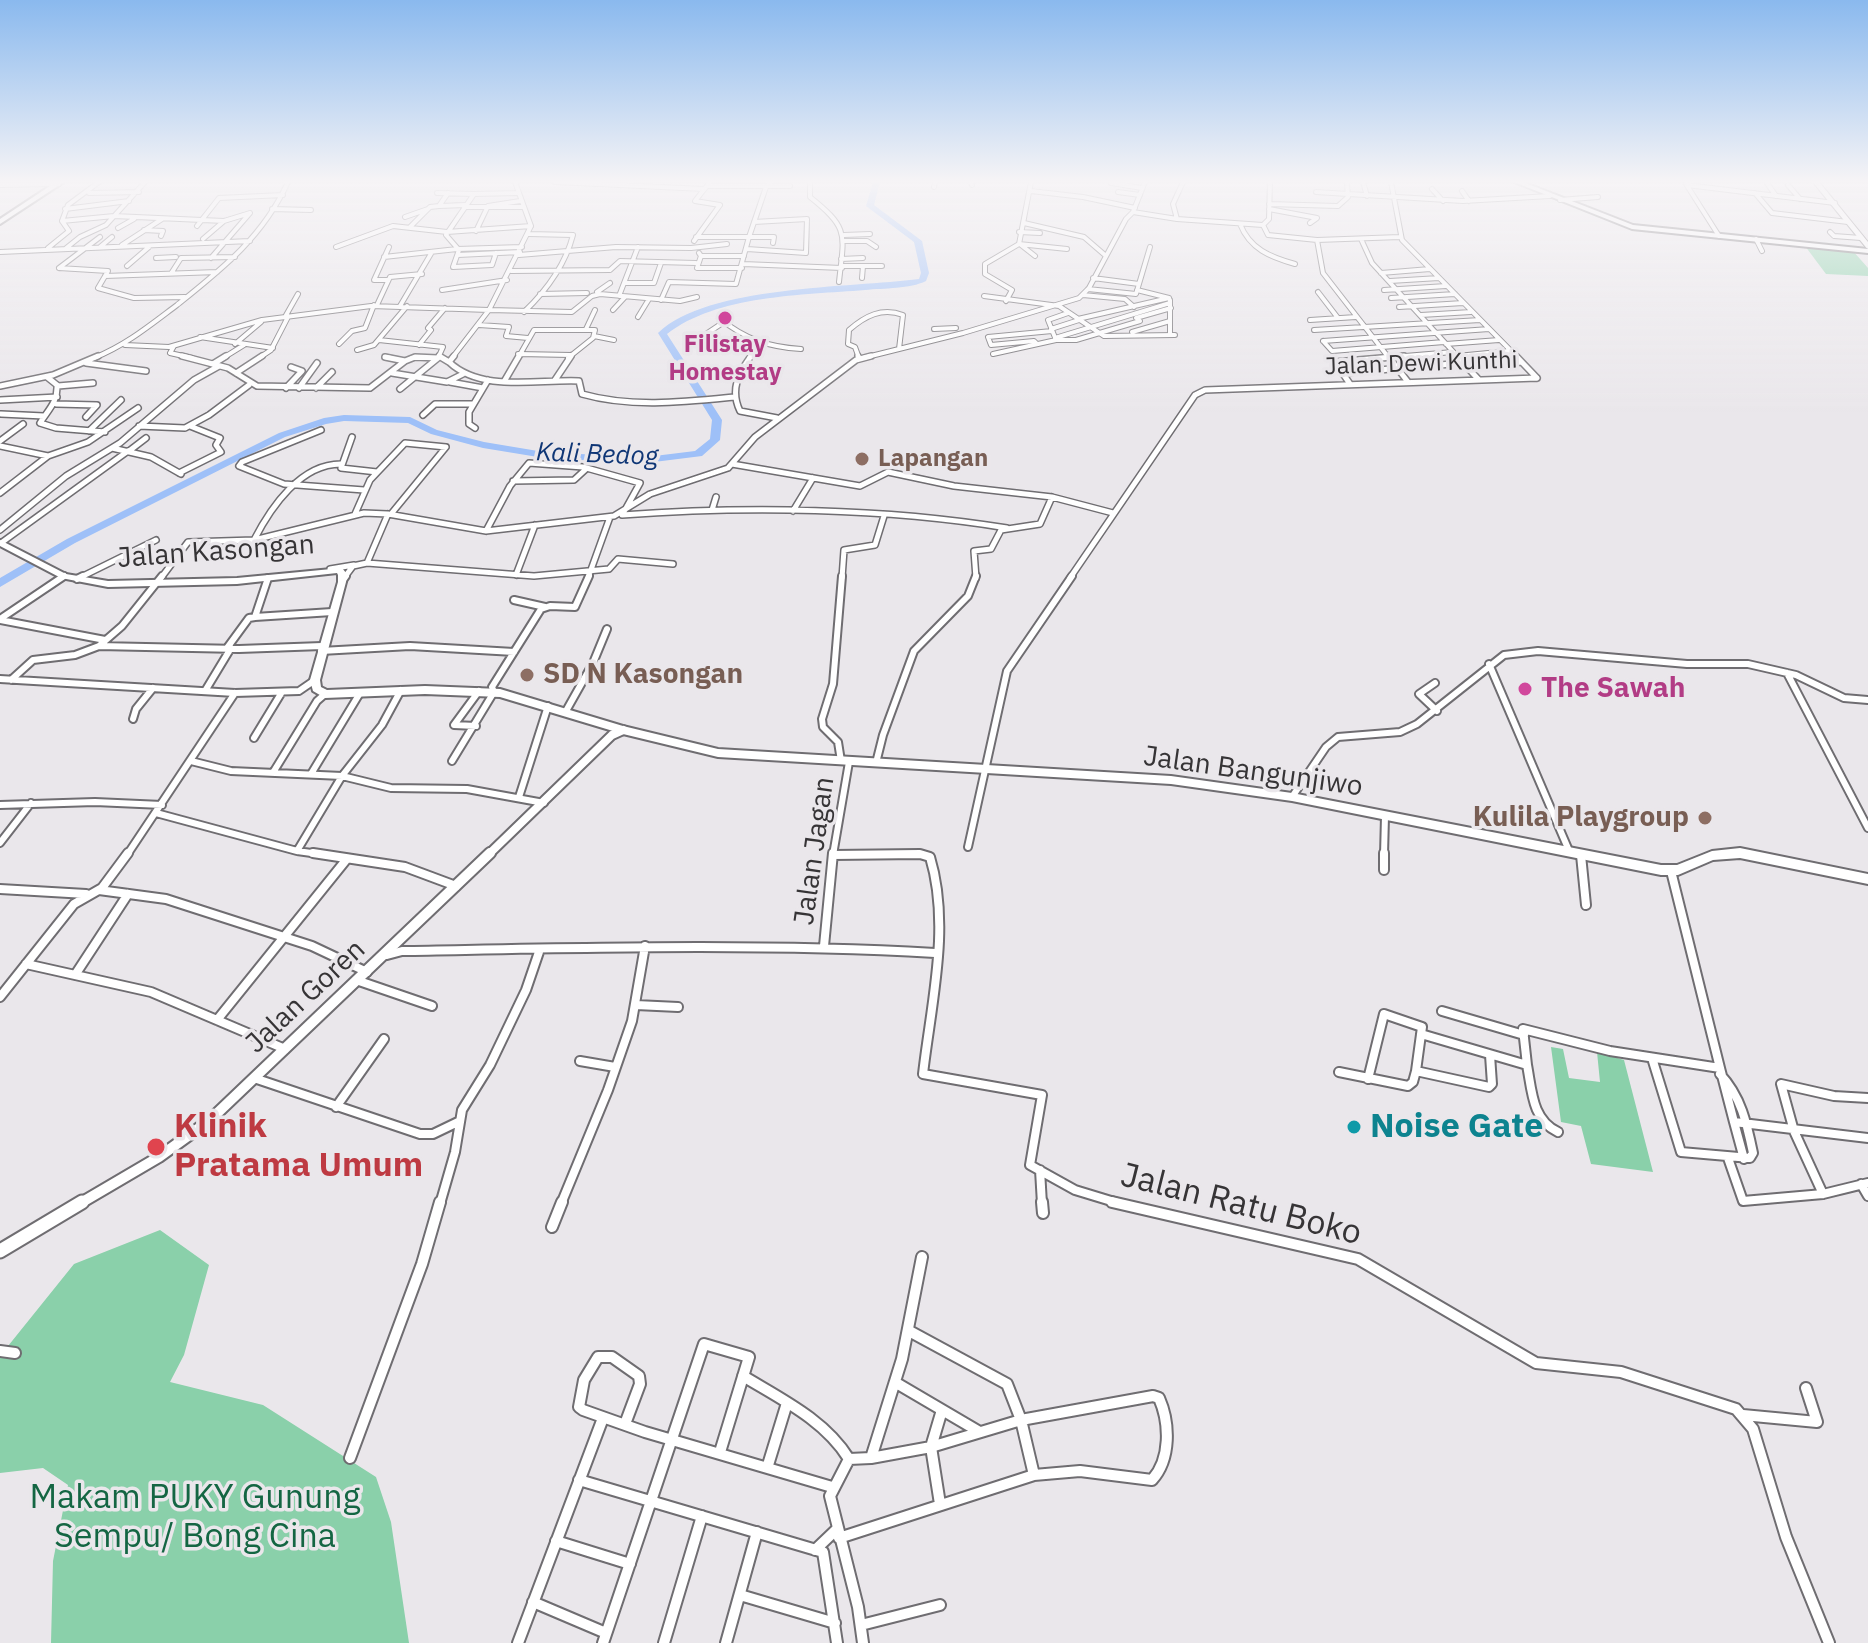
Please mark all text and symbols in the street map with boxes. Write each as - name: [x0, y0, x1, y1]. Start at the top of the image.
- marker: Filistay Homestay: [716, 309, 734, 327]
- place label: Filistay Homestay: [668, 331, 782, 387]
- street label: Jalan Dewi Kunthi: [1324, 346, 1518, 382]
- water label: Kali Bedog: [535, 437, 659, 473]
- place label: Lapangan: [878, 445, 988, 473]
- marker: Lapangan: [853, 450, 871, 468]
- street label: Jalan Kasongan: [116, 528, 316, 576]
- place label: SD N Kasongan: [543, 658, 743, 692]
- marker: SD N Kasongan: [518, 666, 536, 684]
- place label: The Sawah: [1541, 672, 1685, 706]
- marker: The Sawah: [1516, 680, 1534, 698]
- street label: Jalan Bangunjiwo: [1141, 740, 1365, 804]
- street label: Jalan Jagan: [788, 775, 842, 927]
- place label: Kulila Playgroup: [1473, 801, 1689, 835]
- marker: Kulila Playgroup: [1696, 809, 1714, 827]
- street label: Jalan Goren: [239, 933, 373, 1061]
- place label: Klinik Pratama Umum: [174, 1107, 423, 1186]
- place label: Noise Gate: [1370, 1107, 1543, 1147]
- marker: Noise Gate: [1345, 1118, 1363, 1136]
- marker: Klinik Pratama Umum: [145, 1136, 167, 1158]
- street label: Jalan Ratu Boko: [1116, 1155, 1366, 1255]
- park label: Makam PUKY Gunung Sempu/ Bong Cina: [29, 1478, 361, 1558]

